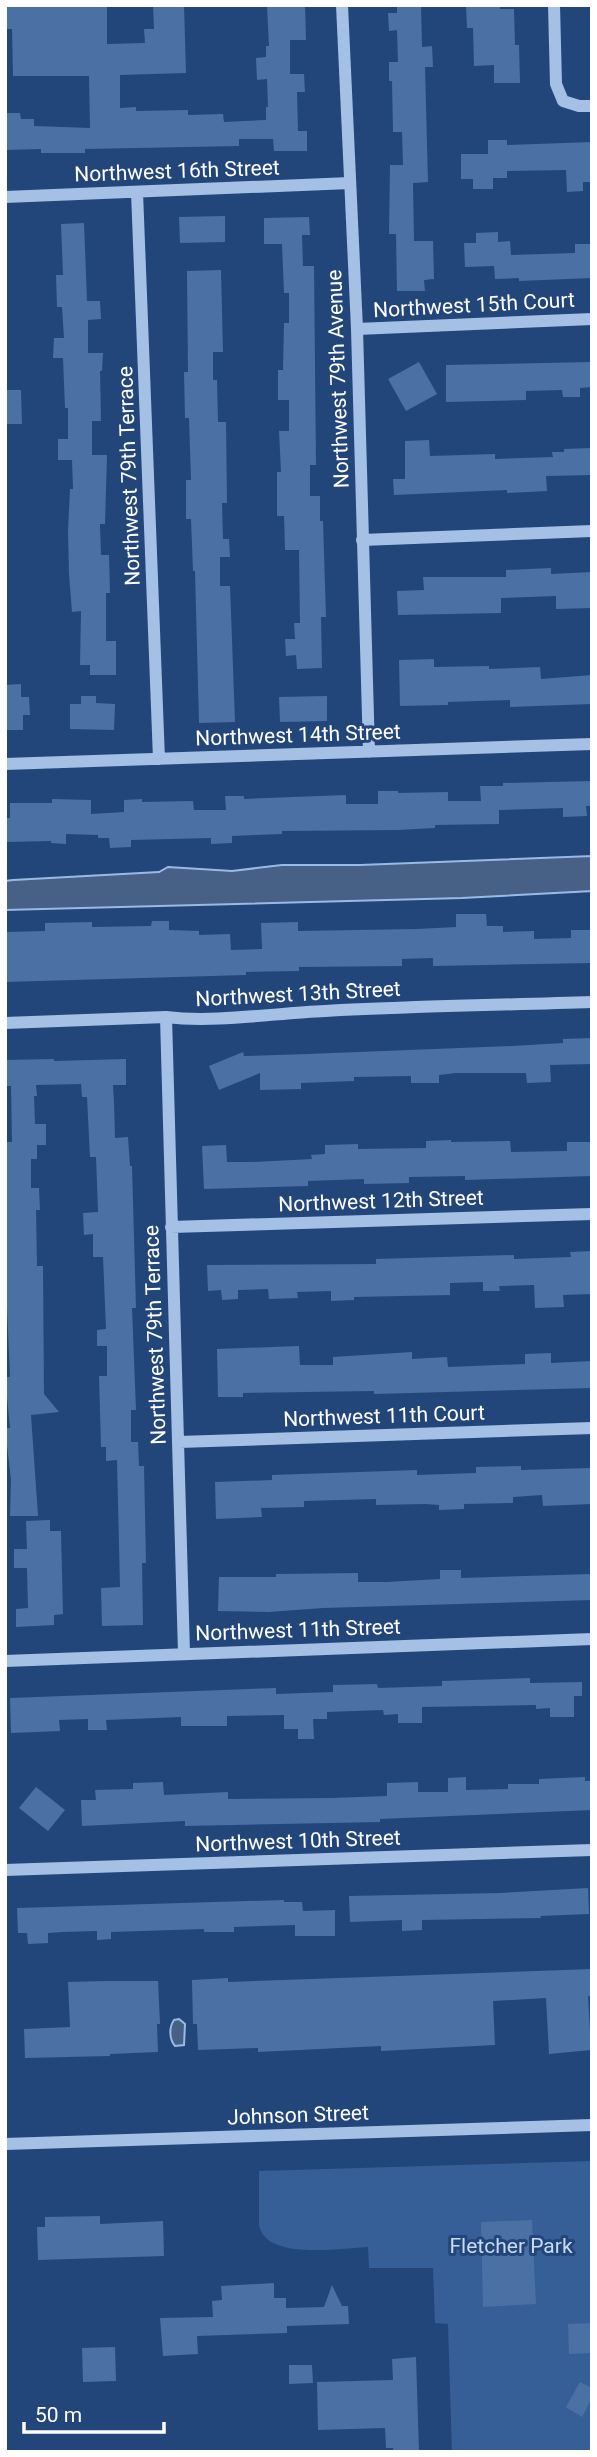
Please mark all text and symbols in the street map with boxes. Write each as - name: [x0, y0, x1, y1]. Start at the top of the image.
- street label: Northwest 16th Street: [74, 155, 280, 187]
- street label: Northwest 79th Avenue: [322, 269, 354, 489]
- street label: Northwest 15th Court: [373, 288, 576, 322]
- street label: Northwest 79th Terrace: [113, 366, 145, 586]
- street label: Northwest 14th Street: [195, 719, 401, 751]
- street label: Northwest 13th Street: [195, 977, 401, 1011]
- street label: Northwest 12th Street: [278, 1185, 484, 1217]
- street label: Northwest 79th Terrace: [139, 1225, 171, 1445]
- street label: Northwest 11th Court: [283, 1400, 485, 1432]
- street label: Northwest 11th Street: [195, 1614, 401, 1646]
- street label: Northwest 10th Street: [195, 1825, 401, 1857]
- street label: Johnson Street: [227, 2101, 369, 2129]
- park label: Fletcher Park: [449, 2234, 573, 2258]
- scale bar: [24, 2390, 164, 2434]
- text: 50 m: [35, 2403, 82, 2427]

